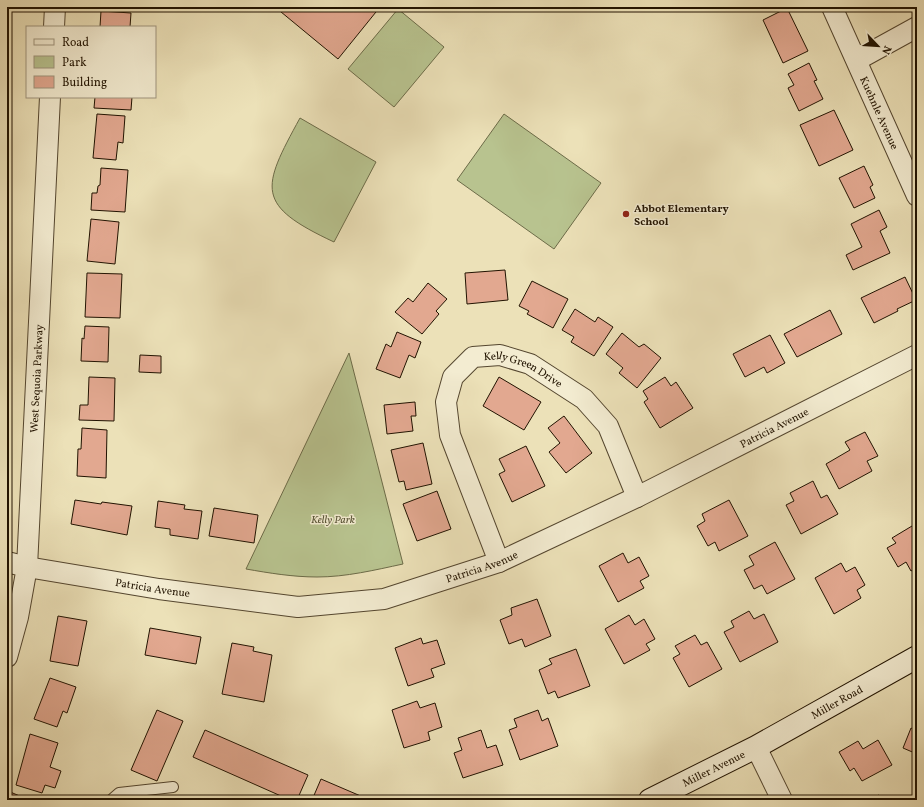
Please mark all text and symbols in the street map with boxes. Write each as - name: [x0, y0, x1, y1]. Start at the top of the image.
- legend: [26, 26, 156, 98]
- north arrow: [858, 26, 898, 66]
- text: Road: [62, 35, 89, 51]
- text: N: [877, 43, 894, 56]
- text: Park: [62, 55, 87, 71]
- street label: Kuehnle Avenue: [855, 74, 901, 152]
- text: Building: [62, 75, 107, 91]
- place label: Abbot Elementary School: [634, 202, 729, 230]
- marker: Abbot Elementary School: [621, 209, 631, 219]
- street label: West Sequoia Parkway: [28, 324, 48, 433]
- street label: Kelly Green Drive: [483, 349, 565, 392]
- street label: Patricia Avenue: [738, 405, 812, 453]
- park label: Kelly Park: [311, 513, 355, 528]
- street label: Patricia Avenue: [444, 548, 521, 588]
- street label: Patricia Avenue: [114, 576, 191, 602]
- street label: Miller Road: [809, 683, 866, 724]
- street label: Miller Avenue: [680, 748, 748, 792]

